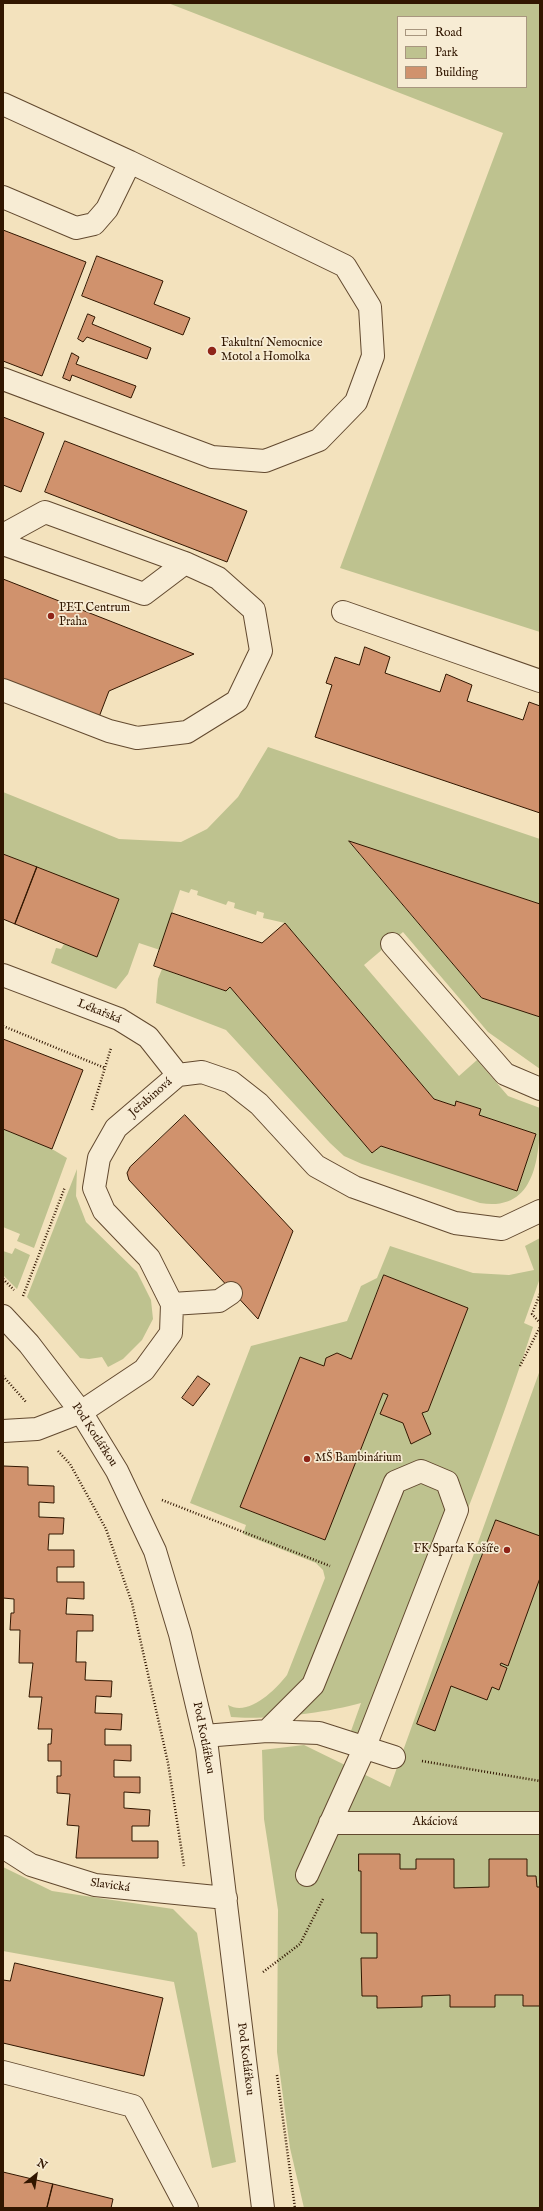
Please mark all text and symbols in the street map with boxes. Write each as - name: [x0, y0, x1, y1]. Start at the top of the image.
- legend: [397, 16, 527, 88]
- text: Road: [435, 25, 462, 40]
- text: Park: [435, 45, 458, 60]
- text: Building: [435, 65, 478, 80]
- place label: Fakultní Nemocnice Motol a Homolka: [221, 337, 323, 365]
- marker: Fakultní Nemocnice Motol a Homolka: [206, 345, 218, 357]
- place label: PET Centrum Praha: [59, 602, 130, 630]
- marker: PET Centrum Praha: [46, 611, 56, 621]
- street label: Lékařská: [75, 997, 123, 1027]
- street label: Jeřabinová: [126, 1075, 176, 1121]
- street label: Pod Kotlářkou: [68, 1400, 120, 1470]
- place label: MŠ Bambinárium: [315, 1452, 402, 1466]
- marker: MŠ Bambinárium: [302, 1454, 312, 1464]
- place label: FK Sparta Košíře: [413, 1543, 499, 1557]
- marker: FK Sparta Košíře: [502, 1545, 512, 1555]
- street label: Pod Kotlářkou: [189, 1701, 217, 1775]
- street label: Akáciová: [413, 1816, 457, 1830]
- street label: Slavická: [89, 1876, 131, 1896]
- street label: Pod Kotlářkou: [233, 2022, 257, 2096]
- north arrow: [16, 2155, 56, 2195]
- text: N: [34, 2156, 50, 2173]

